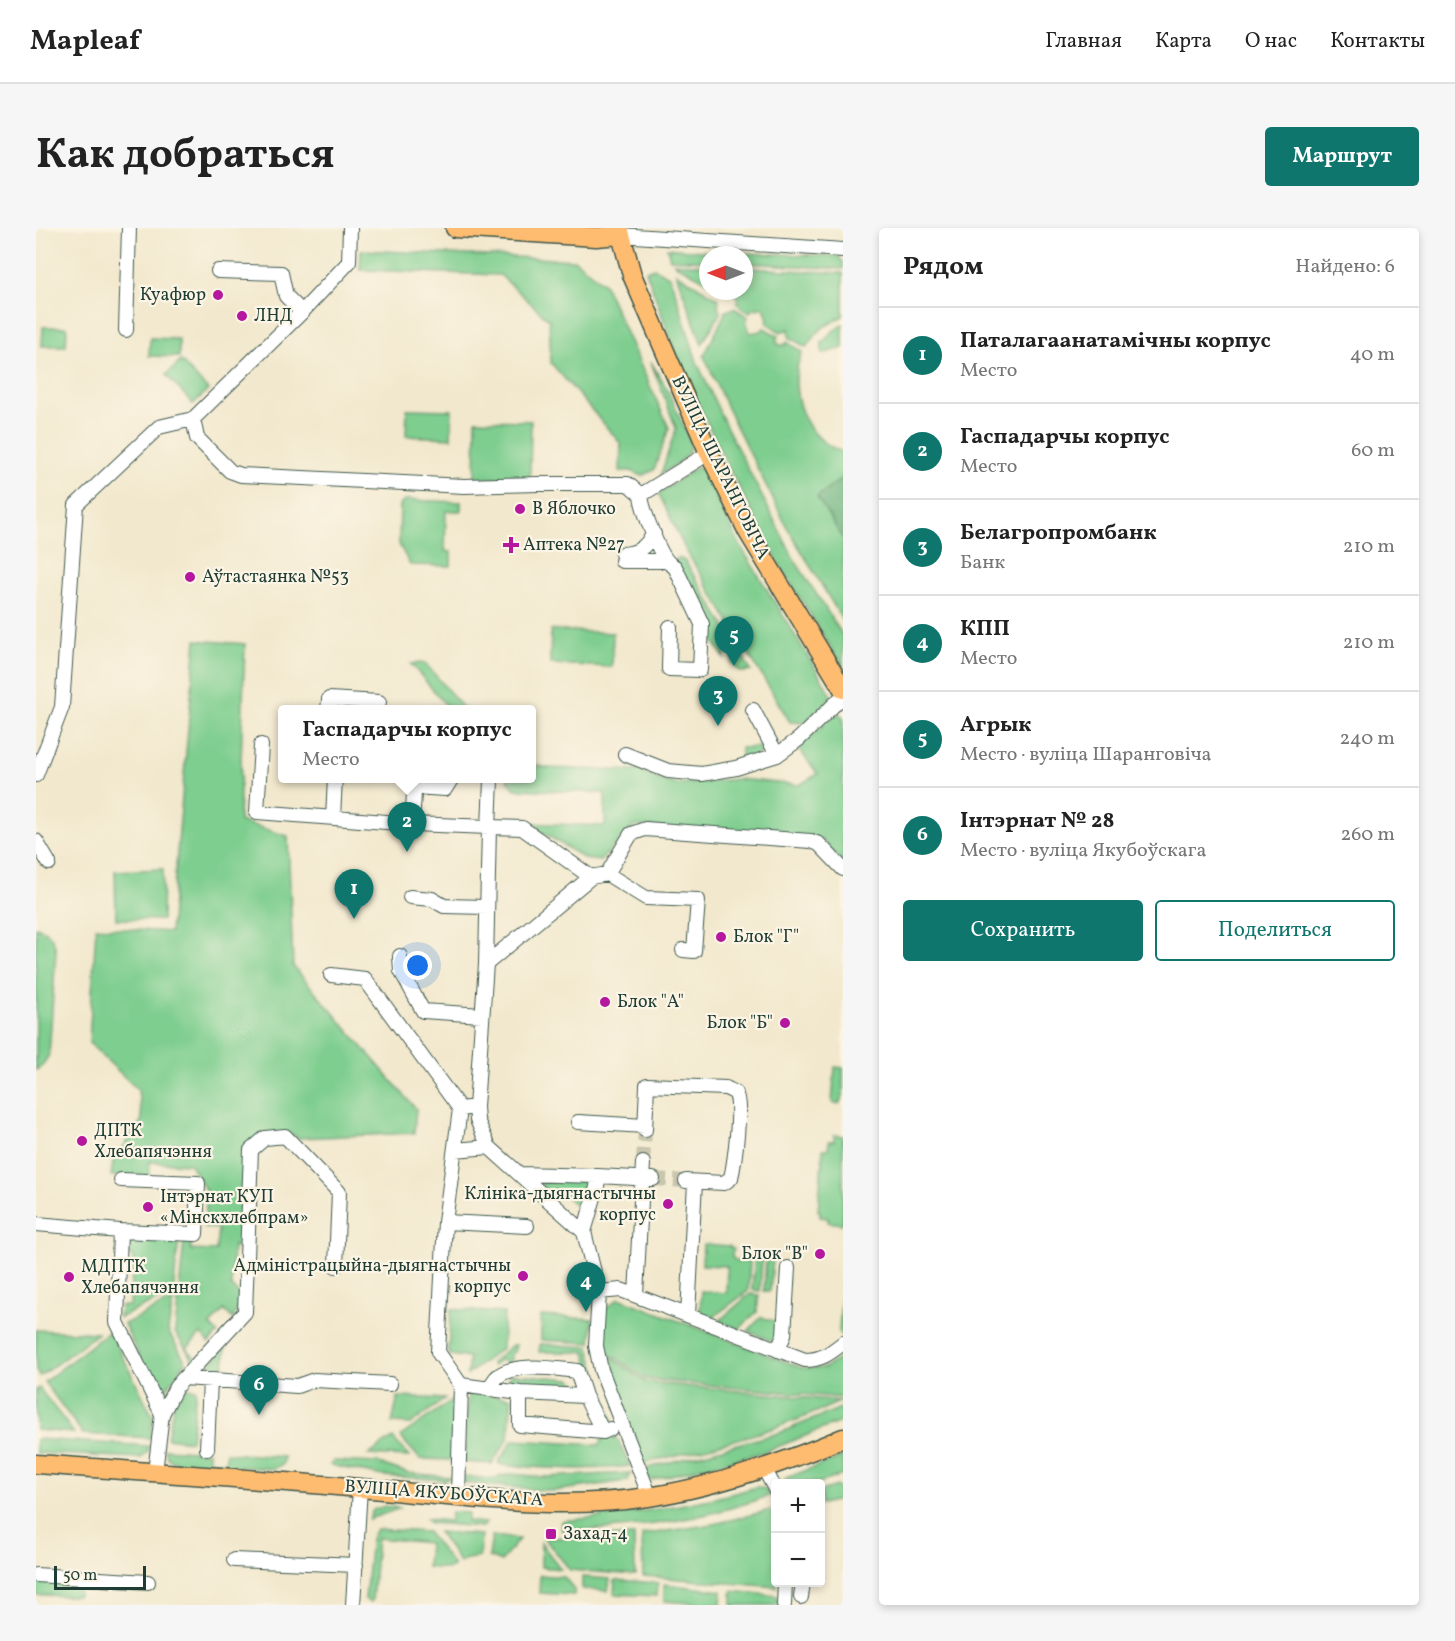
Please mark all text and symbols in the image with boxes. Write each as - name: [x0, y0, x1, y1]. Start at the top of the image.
- text: Mapleaf: [30, 22, 140, 61]
- text: Главная: [1045, 27, 1122, 56]
- text: Карта: [1155, 27, 1212, 56]
- text: О нас: [1245, 27, 1297, 56]
- text: Контакты: [1330, 27, 1425, 56]
- text: Как добраться: [36, 127, 335, 186]
- button: Маршрут: [1265, 127, 1419, 186]
- north arrow: [699, 246, 753, 300]
- text: Рядом: [903, 249, 983, 285]
- text: Найдено: 6: [1295, 253, 1395, 281]
- place label: Куафюр: [140, 283, 206, 308]
- marker: Куафюр: [211, 288, 225, 302]
- place label: ЛНД: [254, 304, 293, 329]
- marker: ЛНД: [235, 309, 249, 323]
- text: Паталагаанатамічны корпус: [960, 326, 1271, 357]
- text: 1: [918, 341, 927, 369]
- text: 40 m: [1350, 341, 1395, 369]
- text: Место: [960, 357, 1017, 385]
- street label: ВУЛІЦА ШАРАНГОВІЧА: [665, 372, 776, 564]
- text: Гаспадарчы корпус: [960, 422, 1170, 453]
- text: 2: [917, 437, 928, 465]
- text: 60 m: [1351, 437, 1395, 465]
- text: Место: [960, 453, 1017, 481]
- place label: В Яблочко: [532, 497, 616, 522]
- marker: В Яблочко: [513, 502, 527, 516]
- text: Белагропромбанк: [960, 518, 1157, 549]
- place label: Аптека №27: [523, 533, 625, 558]
- text: 3: [917, 533, 928, 561]
- text: 210 m: [1343, 533, 1395, 561]
- marker: Аптека №27: [504, 538, 518, 552]
- text: Банк: [960, 549, 1005, 577]
- place label: Аўтастаянка №53: [202, 565, 349, 590]
- marker: Аўтастаянка №53: [183, 570, 197, 584]
- text: КПП: [960, 614, 1010, 645]
- pin: 5: [714, 616, 754, 666]
- text: 4: [916, 629, 929, 657]
- text: 210 m: [1343, 629, 1395, 657]
- text: Место: [960, 645, 1017, 673]
- pin: 3: [698, 676, 738, 726]
- popup: [278, 705, 536, 783]
- text: Агрык: [960, 710, 1031, 741]
- text: Гаспадарчы корпус: [302, 715, 512, 746]
- text: 5: [918, 725, 927, 753]
- text: 240 m: [1340, 725, 1395, 753]
- text: Место · вуліца Шаранговіча: [960, 741, 1212, 769]
- text: Место: [302, 746, 360, 774]
- pin: 2: [388, 802, 427, 852]
- text: Інтэрнат № 28: [960, 806, 1114, 837]
- text: 6: [917, 821, 928, 849]
- text: 260 m: [1340, 821, 1395, 849]
- text: Место · вуліца Якубоўскага: [960, 837, 1206, 865]
- pin: 1: [334, 870, 374, 919]
- button: Сохранить: [903, 900, 1143, 961]
- button: Поделиться: [1155, 900, 1395, 961]
- place label: Блок "Г": [733, 925, 799, 950]
- marker: Блок "Г": [714, 930, 728, 944]
- your location: [403, 951, 432, 980]
- place label: Блок "А": [617, 990, 684, 1015]
- marker: Блок "А": [598, 995, 612, 1009]
- place label: Блок "Б": [706, 1011, 773, 1036]
- marker: Блок "Б": [778, 1016, 792, 1030]
- place label: ДПТК Хлебапячэння: [94, 1119, 212, 1165]
- marker: ДПТК Хлебапячэння: [75, 1134, 89, 1148]
- place label: Клініка-дыягнастычны корпус: [464, 1182, 656, 1228]
- place label: Інтэрнат КУП «Мінскхлебпрам»: [160, 1185, 309, 1231]
- marker: Клініка-дыягнастычны корпус: [661, 1197, 675, 1211]
- marker: Інтэрнат КУП «Мінскхлебпрам»: [141, 1200, 155, 1214]
- place label: Блок "В": [741, 1242, 808, 1267]
- marker: Блок "В": [813, 1247, 827, 1261]
- place label: Адміністрацыйна-дыягнастычны корпус: [233, 1254, 511, 1300]
- place label: МДПТК Хлебапячэння: [81, 1255, 199, 1301]
- pin: 4: [566, 1262, 606, 1312]
- marker: Адміністрацыйна-дыягнастычны корпус: [516, 1269, 530, 1283]
- marker: МДПТК Хлебапячэння: [62, 1270, 76, 1284]
- pin: 6: [240, 1366, 278, 1415]
- street label: ВУЛІЦА ЯКУБОЎСКАГА: [344, 1475, 545, 1513]
- map controls: [771, 1479, 825, 1587]
- button: +: [771, 1479, 825, 1533]
- place label: Захад-4: [563, 1522, 628, 1547]
- marker: Захад-4: [544, 1527, 558, 1541]
- button: −: [771, 1533, 825, 1587]
- scale bar: [54, 1563, 146, 1590]
- text: 50 m: [63, 1565, 97, 1587]

